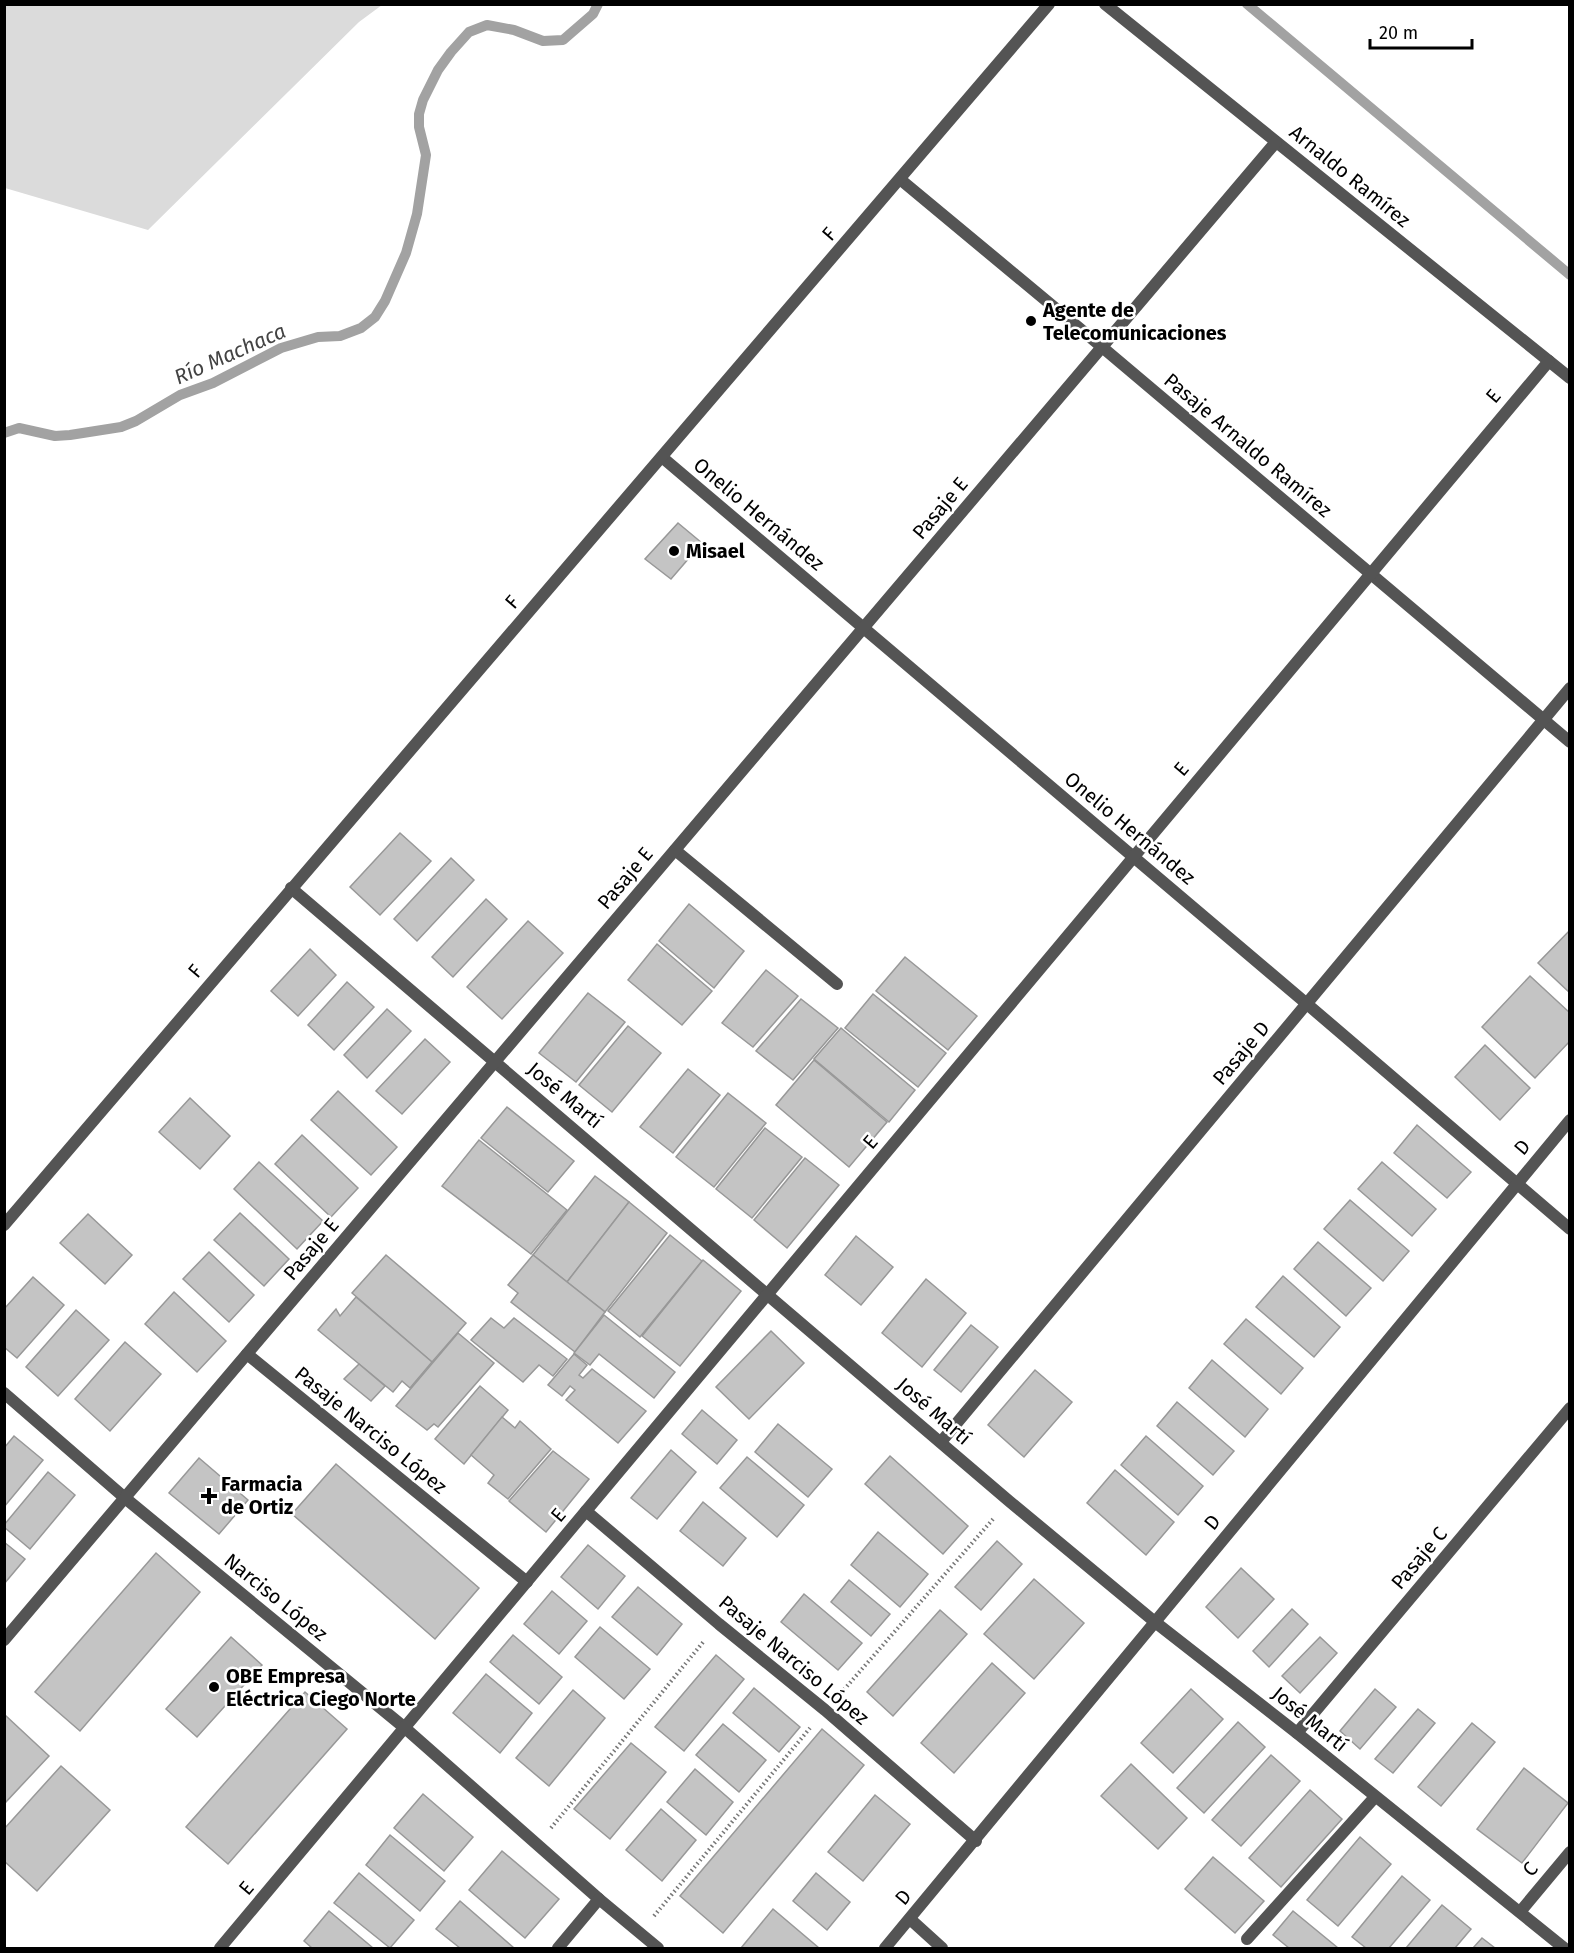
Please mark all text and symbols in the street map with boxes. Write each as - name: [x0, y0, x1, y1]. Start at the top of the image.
- scale bar: [1370, 12, 1472, 50]
- text: 20 m: [1379, 22, 1418, 44]
- street label: Arnaldo Ramírez: [1285, 120, 1415, 232]
- street label: F: [817, 222, 841, 246]
- place label: Agente de Telecomunicaciones: [1042, 298, 1227, 345]
- marker: Agente de Telecomunicaciones: [1024, 314, 1038, 328]
- water label: Río Machaca: [170, 318, 290, 390]
- street label: Pasaje Arnaldo Ramírez: [1159, 368, 1337, 522]
- street label: E: [1480, 384, 1506, 408]
- street label: Onelio Hernández: [689, 452, 829, 576]
- street label: Pasaje E: [907, 472, 973, 544]
- place label: Misael: [686, 539, 745, 563]
- marker: Misael: [667, 544, 681, 558]
- street label: F: [500, 590, 524, 614]
- street label: E: [1168, 757, 1194, 781]
- street label: Onelio Hernández: [1060, 766, 1200, 890]
- street label: Pasaje E: [592, 842, 658, 914]
- street label: F: [183, 959, 207, 982]
- street label: Pasaje D: [1207, 1016, 1275, 1090]
- street label: José Martí: [523, 1057, 608, 1133]
- street label: E: [857, 1130, 883, 1154]
- street label: D: [1509, 1134, 1535, 1160]
- street label: Pasaje E: [278, 1213, 344, 1285]
- street label: Pasaje Narciso López: [290, 1361, 452, 1499]
- street label: José Martí: [892, 1372, 976, 1450]
- place label: Farmacia de Ortiz: [221, 1472, 303, 1519]
- marker: Farmacia de Ortiz: [202, 1489, 216, 1503]
- street label: E: [545, 1503, 571, 1527]
- street label: D: [1199, 1509, 1225, 1535]
- street label: Pasaje C: [1386, 1522, 1452, 1594]
- street label: Narciso López: [220, 1548, 333, 1646]
- street label: Pasaje Narciso López: [714, 1590, 874, 1730]
- place label: OBE Empresa Eléctrica Ciego Norte: [226, 1664, 416, 1711]
- marker: OBE Empresa Eléctrica Ciego Norte: [207, 1680, 221, 1694]
- street label: José Martí: [1267, 1681, 1353, 1757]
- street label: C: [1517, 1857, 1543, 1881]
- street label: E: [233, 1876, 259, 1900]
- street label: D: [890, 1884, 916, 1910]

